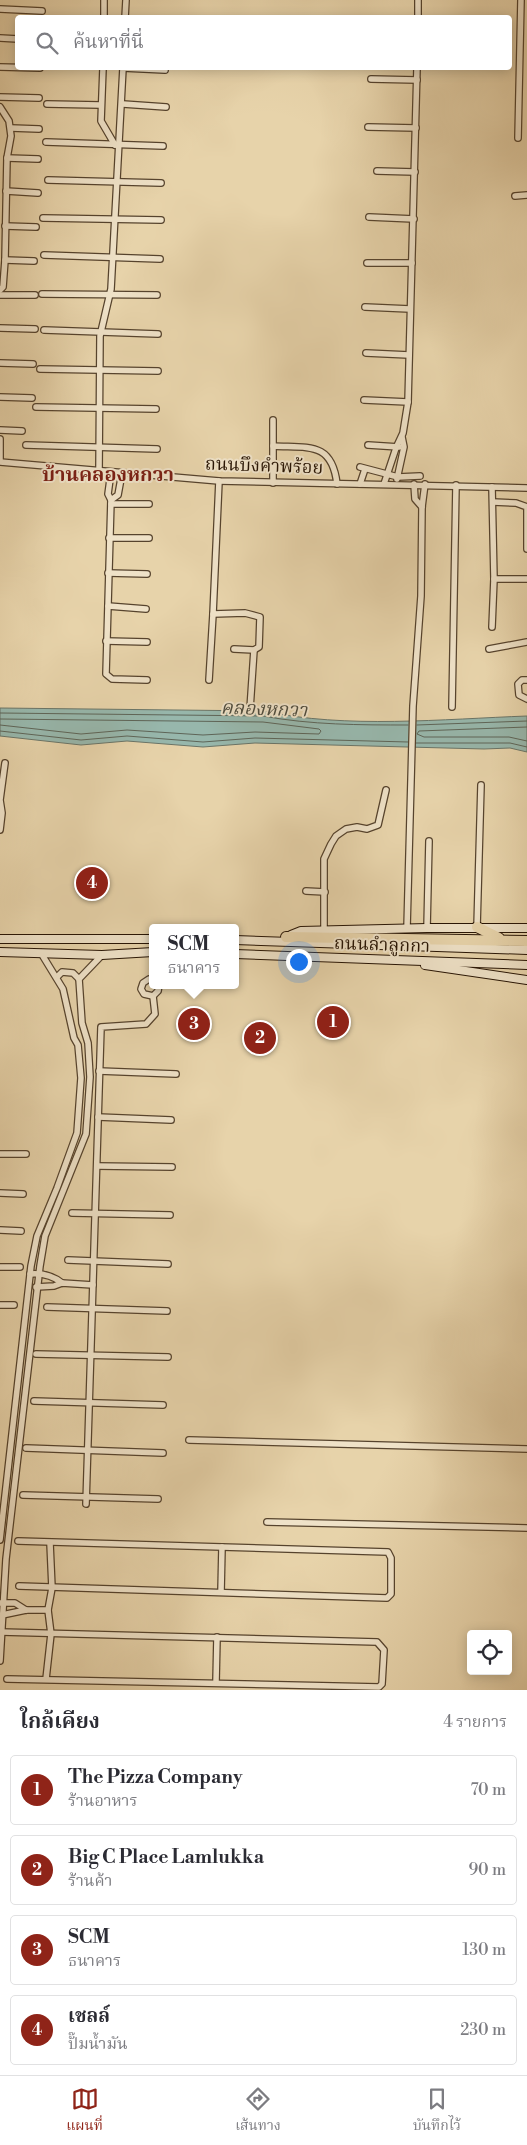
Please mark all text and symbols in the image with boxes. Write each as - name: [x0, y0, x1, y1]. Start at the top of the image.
- search box: [15, 15, 512, 70]
- icon: search: [33, 29, 61, 57]
- text: ค้นหาที่นี่: [73, 30, 144, 54]
- street label: ถนนบึงคำพร้อย: [204, 452, 324, 480]
- district label: บ้านคลองหกวา: [42, 463, 174, 488]
- water label: คลองหกวา: [220, 695, 308, 723]
- pin: 4: [76, 864, 108, 902]
- popup: [149, 924, 239, 989]
- text: SCM: [168, 932, 209, 956]
- street label: ถนนลำลูกกา: [334, 932, 430, 958]
- your location: [286, 949, 312, 975]
- text: ธนาคาร: [168, 958, 220, 978]
- pin: 1: [317, 1003, 349, 1041]
- pin: 3: [178, 1005, 210, 1043]
- pin: 2: [244, 1019, 276, 1057]
- map controls: [467, 1630, 512, 1675]
- button: locate: [467, 1630, 512, 1675]
- text: ใกล้เคียง: [20, 1709, 100, 1735]
- text: 4 รายการ: [443, 1712, 507, 1732]
- text: The Pizza Company: [68, 1765, 243, 1789]
- text: 1: [33, 1780, 41, 1800]
- text: 70 m: [470, 1780, 506, 1800]
- text: ร้านอาหาร: [68, 1791, 137, 1811]
- text: Big C Place Lamlukka: [68, 1845, 264, 1869]
- text: 2: [32, 1860, 42, 1880]
- text: 90 m: [468, 1860, 506, 1880]
- text: ร้านค้า: [68, 1871, 112, 1891]
- text: SCM: [68, 1925, 110, 1949]
- text: 3: [32, 1940, 42, 1960]
- text: 130 m: [462, 1940, 506, 1960]
- text: ธนาคาร: [68, 1951, 121, 1971]
- text: เชลล์: [68, 2004, 110, 2028]
- text: 4: [32, 2020, 42, 2040]
- text: 230 m: [460, 2020, 506, 2040]
- text: ปั๊มน้ำมัน: [68, 2034, 127, 2054]
- tab: แผนที่: [66, 2085, 103, 2137]
- tab: เส้นทาง: [235, 2085, 281, 2137]
- tab: บันทึกไว้: [413, 2085, 461, 2137]

